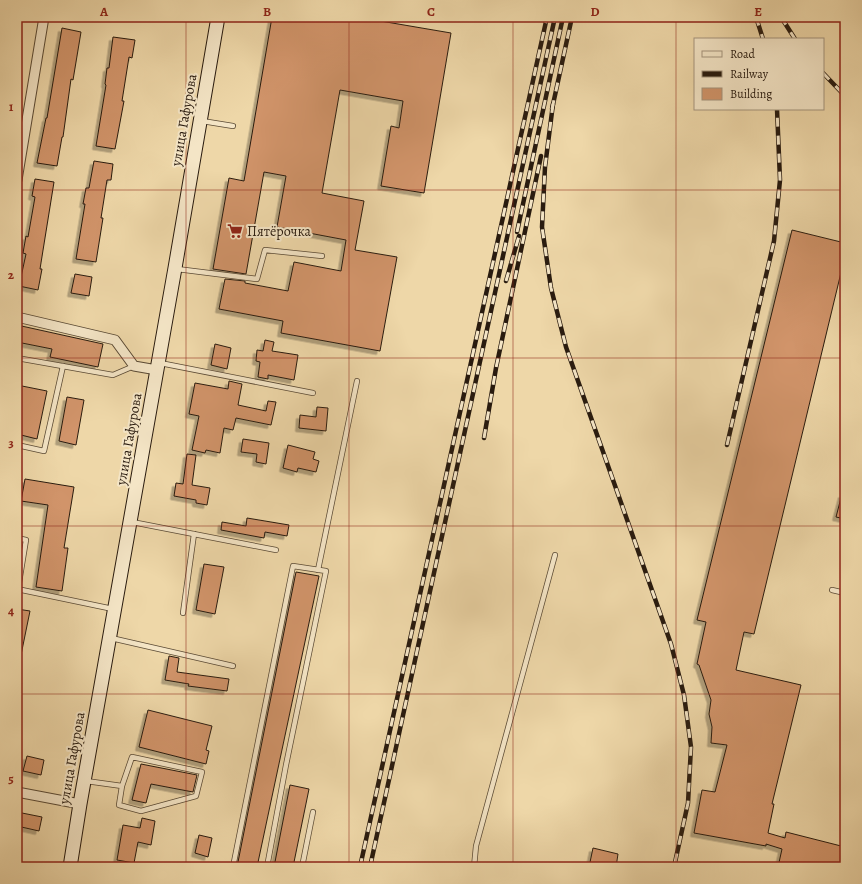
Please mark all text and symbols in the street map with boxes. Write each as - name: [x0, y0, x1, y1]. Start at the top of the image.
- text: A: [99, 3, 109, 20]
- text: B: [263, 3, 271, 20]
- text: C: [427, 3, 435, 20]
- text: D: [590, 3, 600, 20]
- text: E: [754, 3, 762, 20]
- legend: [694, 38, 824, 110]
- text: Road: [730, 46, 756, 62]
- text: Railway: [730, 66, 769, 82]
- street label: улица Гафурова: [166, 72, 202, 169]
- text: Building: [730, 86, 772, 102]
- text: 1: [9, 98, 14, 115]
- supermarket icon: Пятёрочка: [226, 222, 244, 240]
- place label: Пятёрочка: [247, 222, 311, 241]
- text: 2: [8, 266, 15, 283]
- street label: улица Гафурова: [111, 391, 147, 488]
- text: 3: [8, 434, 14, 451]
- text: 4: [8, 602, 14, 619]
- street label: улица Гафурова: [54, 710, 90, 807]
- text: 5: [8, 770, 14, 787]

